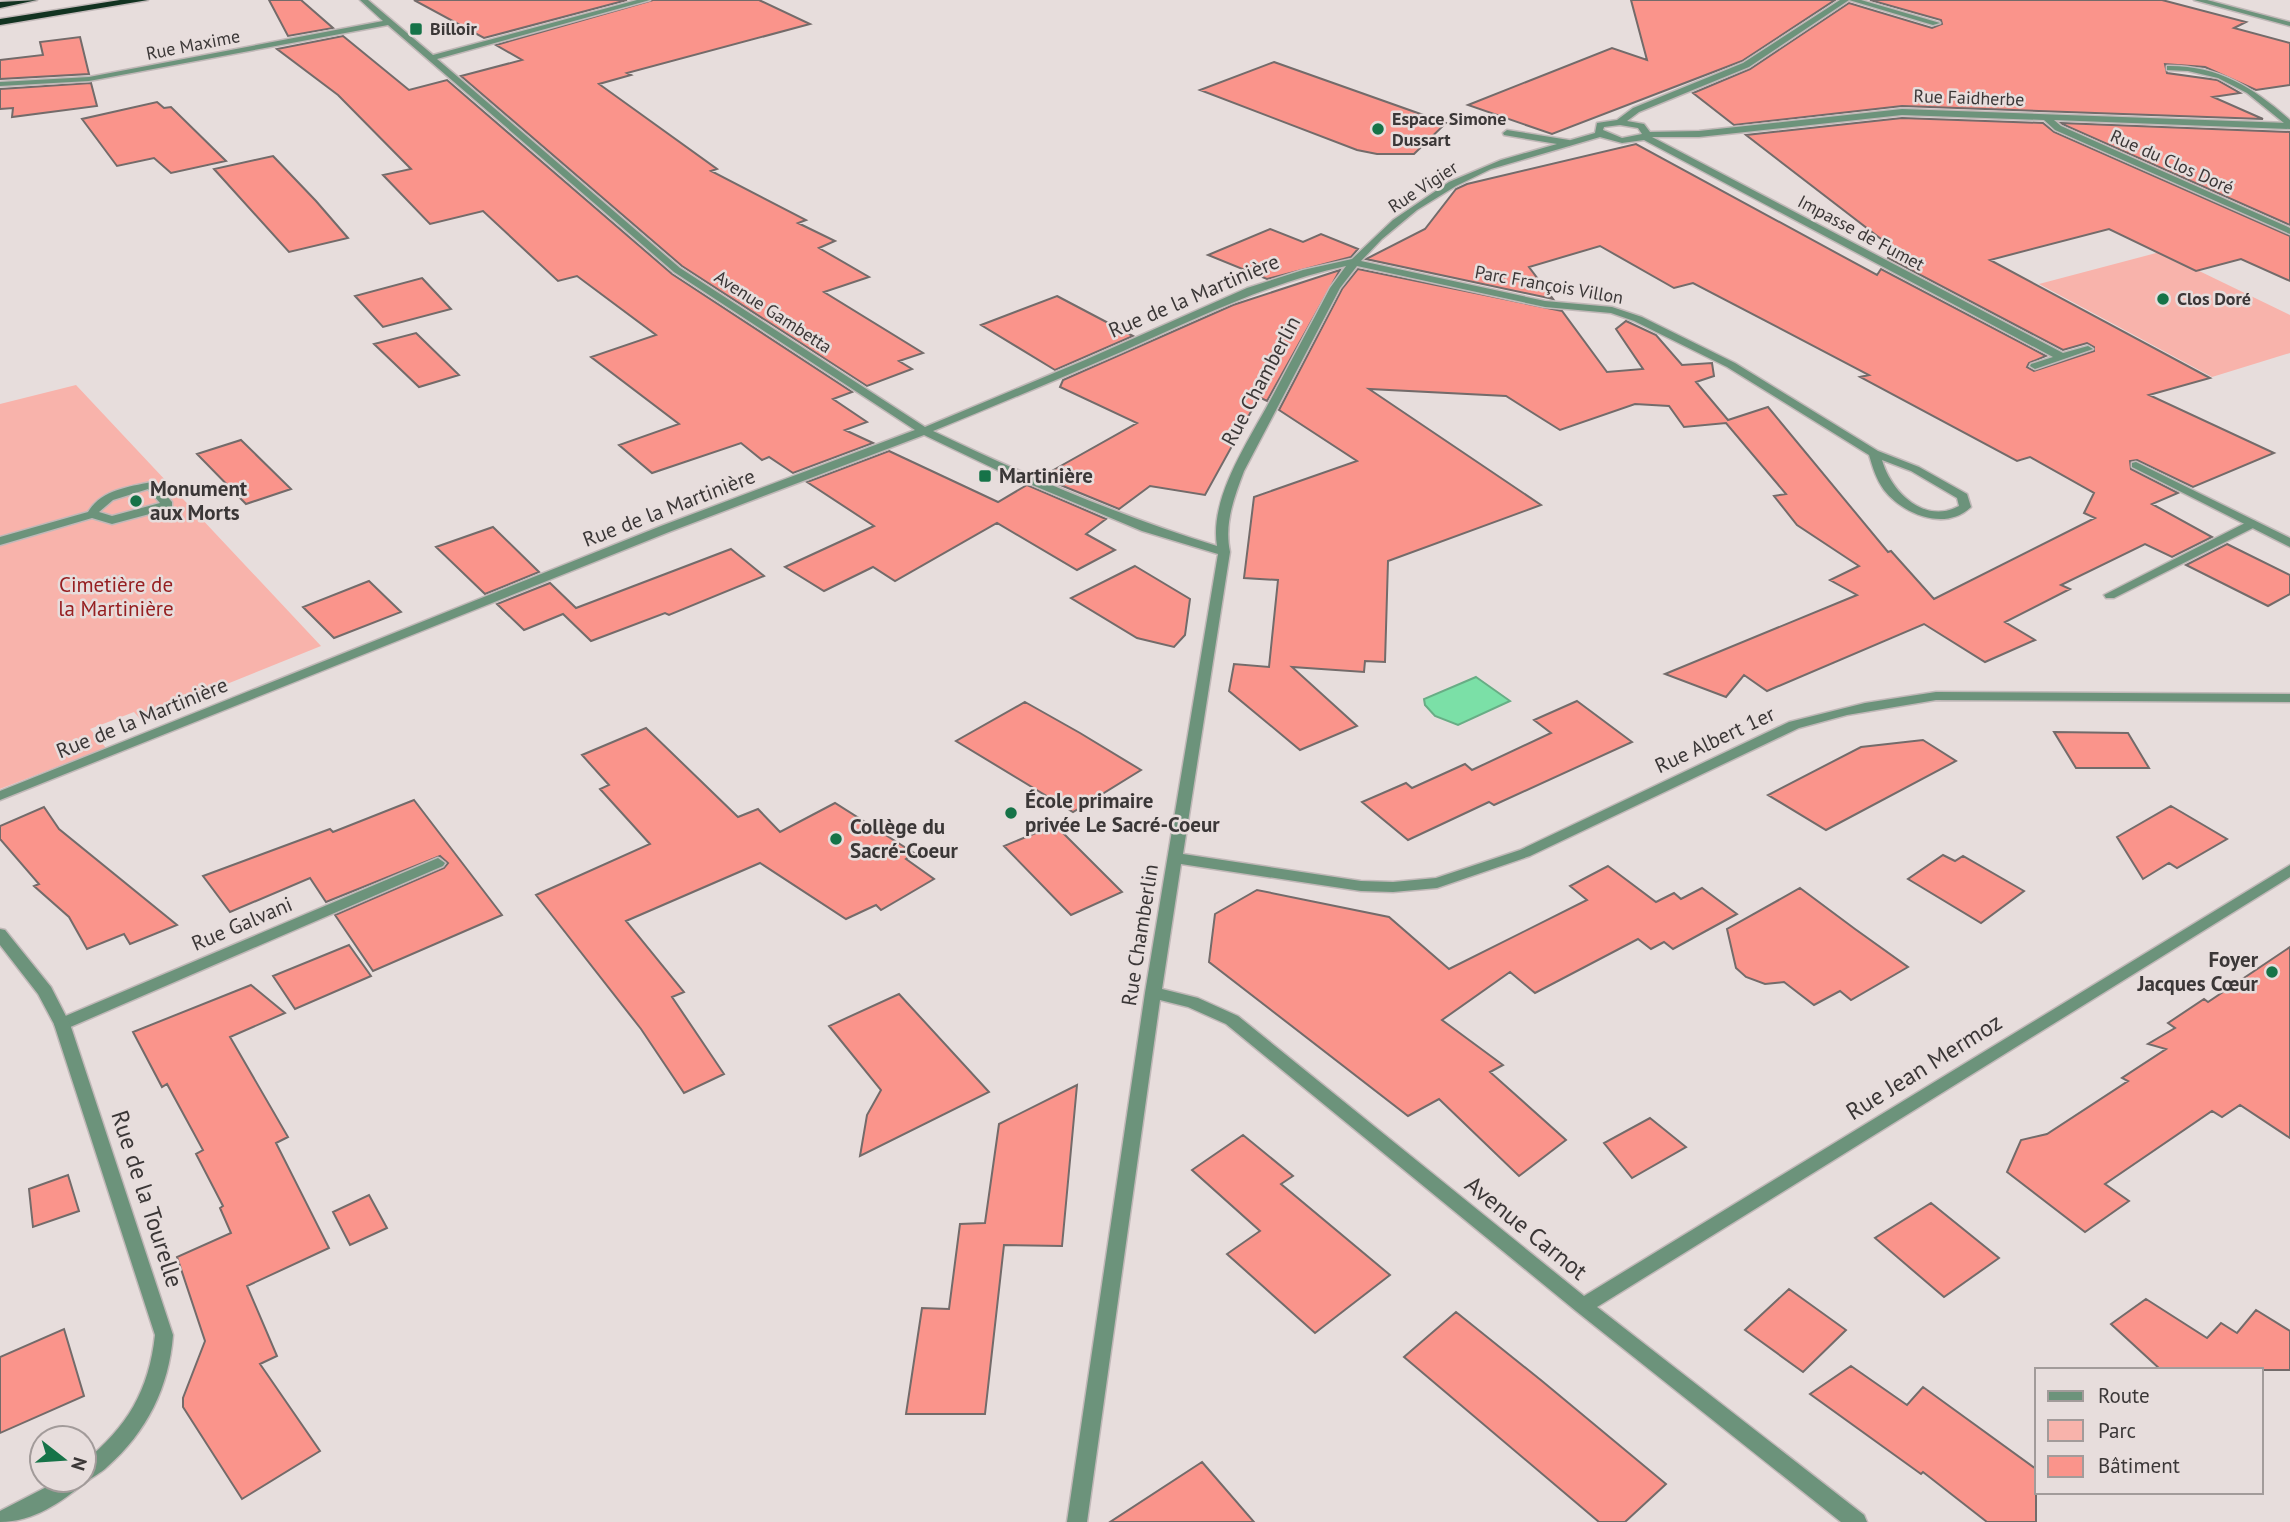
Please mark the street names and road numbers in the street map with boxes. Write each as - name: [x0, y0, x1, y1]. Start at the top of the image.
- street label: Rue Maxime: [144, 24, 242, 65]
- street label: Rue Faidherbe: [1913, 84, 2025, 111]
- street label: Rue du Clos Doré: [2107, 124, 2237, 199]
- street label: Rue Vigier: [1384, 156, 1462, 218]
- street label: Impasse de Fumet: [1794, 190, 1929, 276]
- street label: Rue de la Martinière: [1104, 247, 1283, 344]
- street label: Parc François Villon: [1473, 260, 1625, 309]
- street label: Avenue Gambetta: [710, 265, 836, 358]
- street label: Rue Chamberlin: [1215, 311, 1306, 450]
- street label: Rue de la Martinière: [579, 462, 759, 553]
- street label: Rue de la Martinière: [52, 671, 232, 764]
- street label: Rue Albert 1er: [1650, 700, 1779, 779]
- street label: Rue Chamberlin: [1115, 862, 1164, 1008]
- street label: Rue Galvani: [187, 890, 296, 957]
- street label: Rue Jean Mermoz: [1840, 1006, 2008, 1127]
- street label: Rue de la Tourelle: [104, 1106, 191, 1291]
- street label: Avenue Carnot: [1459, 1169, 1594, 1286]

